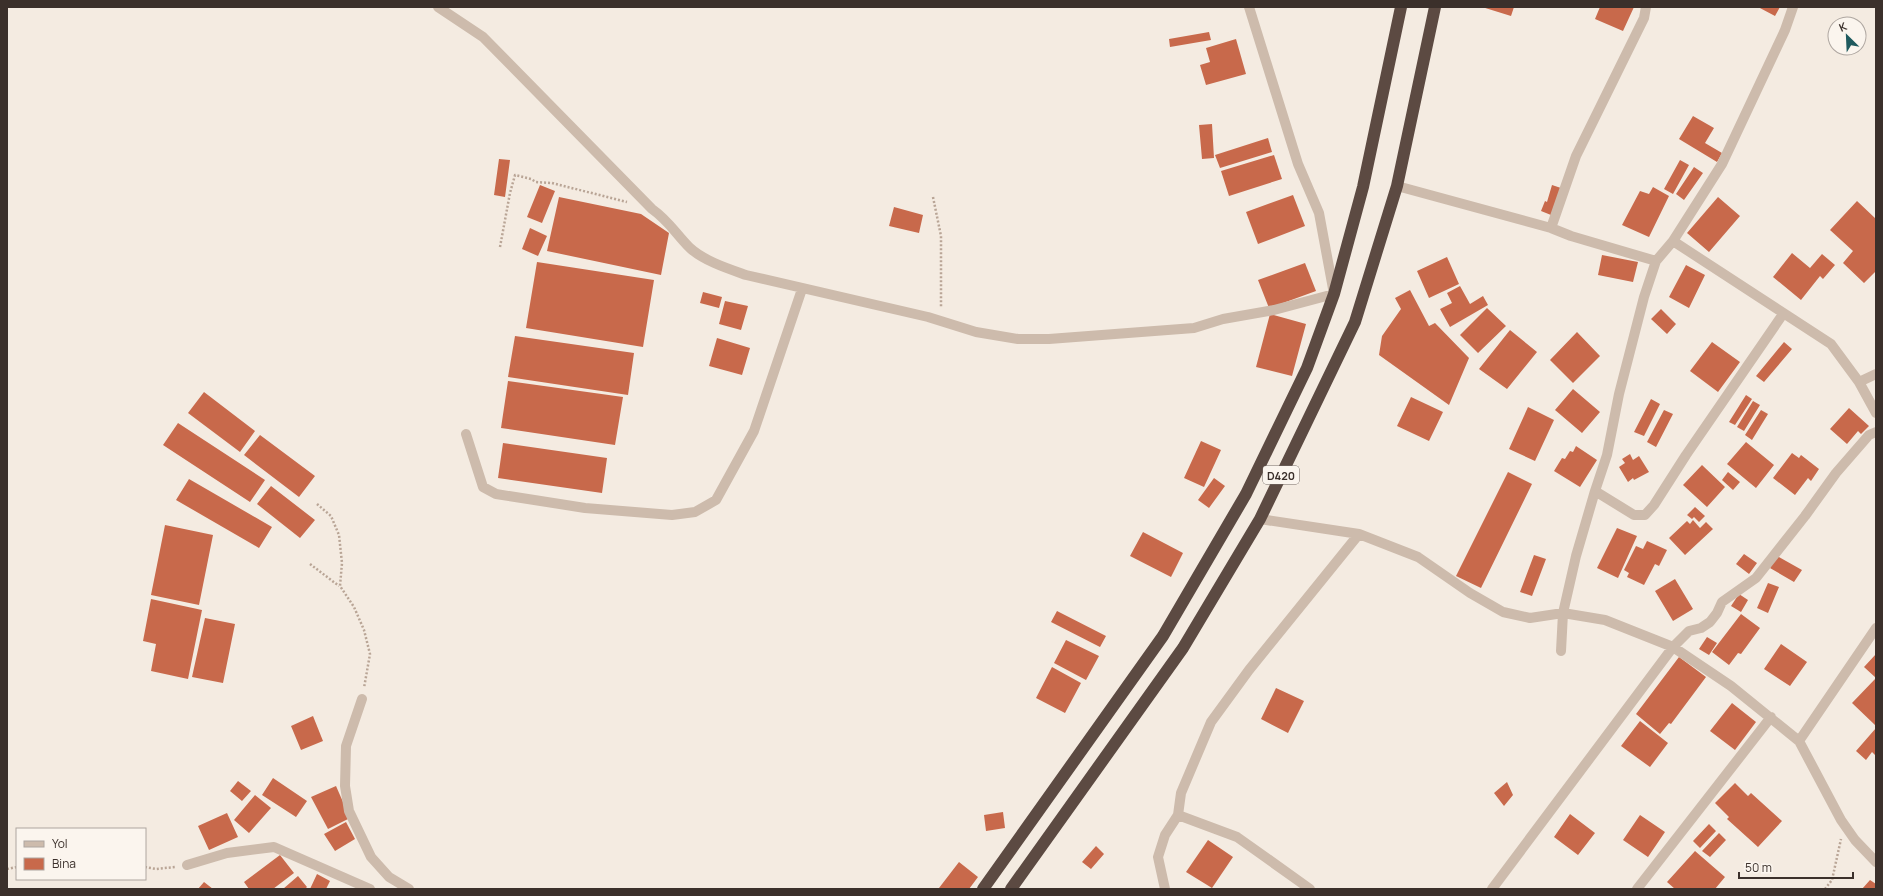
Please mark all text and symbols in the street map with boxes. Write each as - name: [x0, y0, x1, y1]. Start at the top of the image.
- north arrow: [1827, 16, 1867, 56]
- text: K: [1836, 18, 1850, 35]
- road number: D420: [1263, 466, 1299, 484]
- legend: [16, 828, 146, 880]
- text: Yol: [52, 835, 68, 852]
- scale bar: [1739, 854, 1853, 880]
- text: Bina: [52, 855, 76, 872]
- text: 50 m: [1745, 859, 1772, 876]

